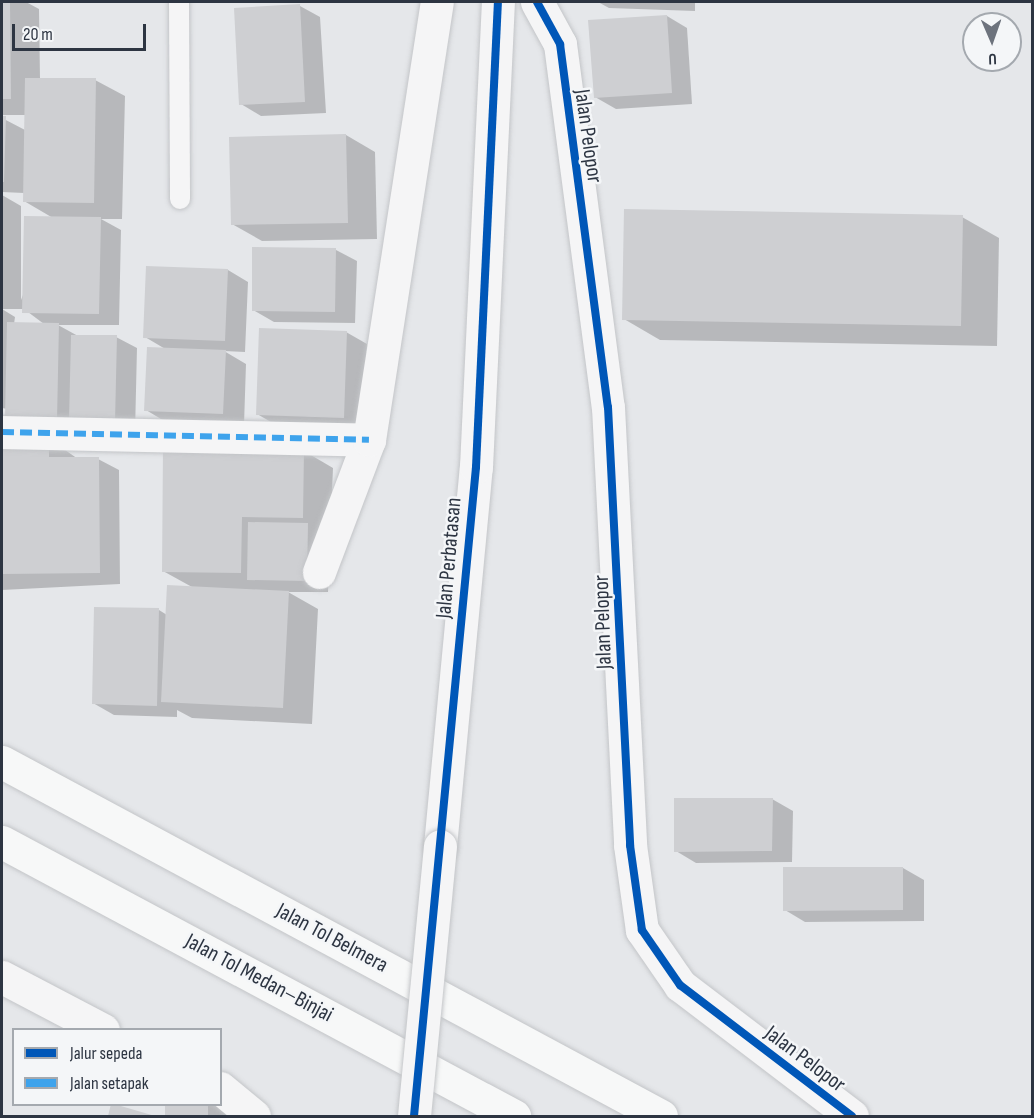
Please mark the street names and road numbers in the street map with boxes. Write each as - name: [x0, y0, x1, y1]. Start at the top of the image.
- street label: Jalan Pelopor: [568, 87, 608, 185]
- street label: Jalan Perbatasan: [431, 496, 467, 620]
- street label: Jalan Pelopor: [588, 574, 618, 670]
- street label: Jalan Tol Belmera: [272, 898, 392, 978]
- street label: Jalan Tol Medan–Binjai: [181, 928, 337, 1028]
- street label: Jalan Pelopor: [759, 1020, 851, 1098]

